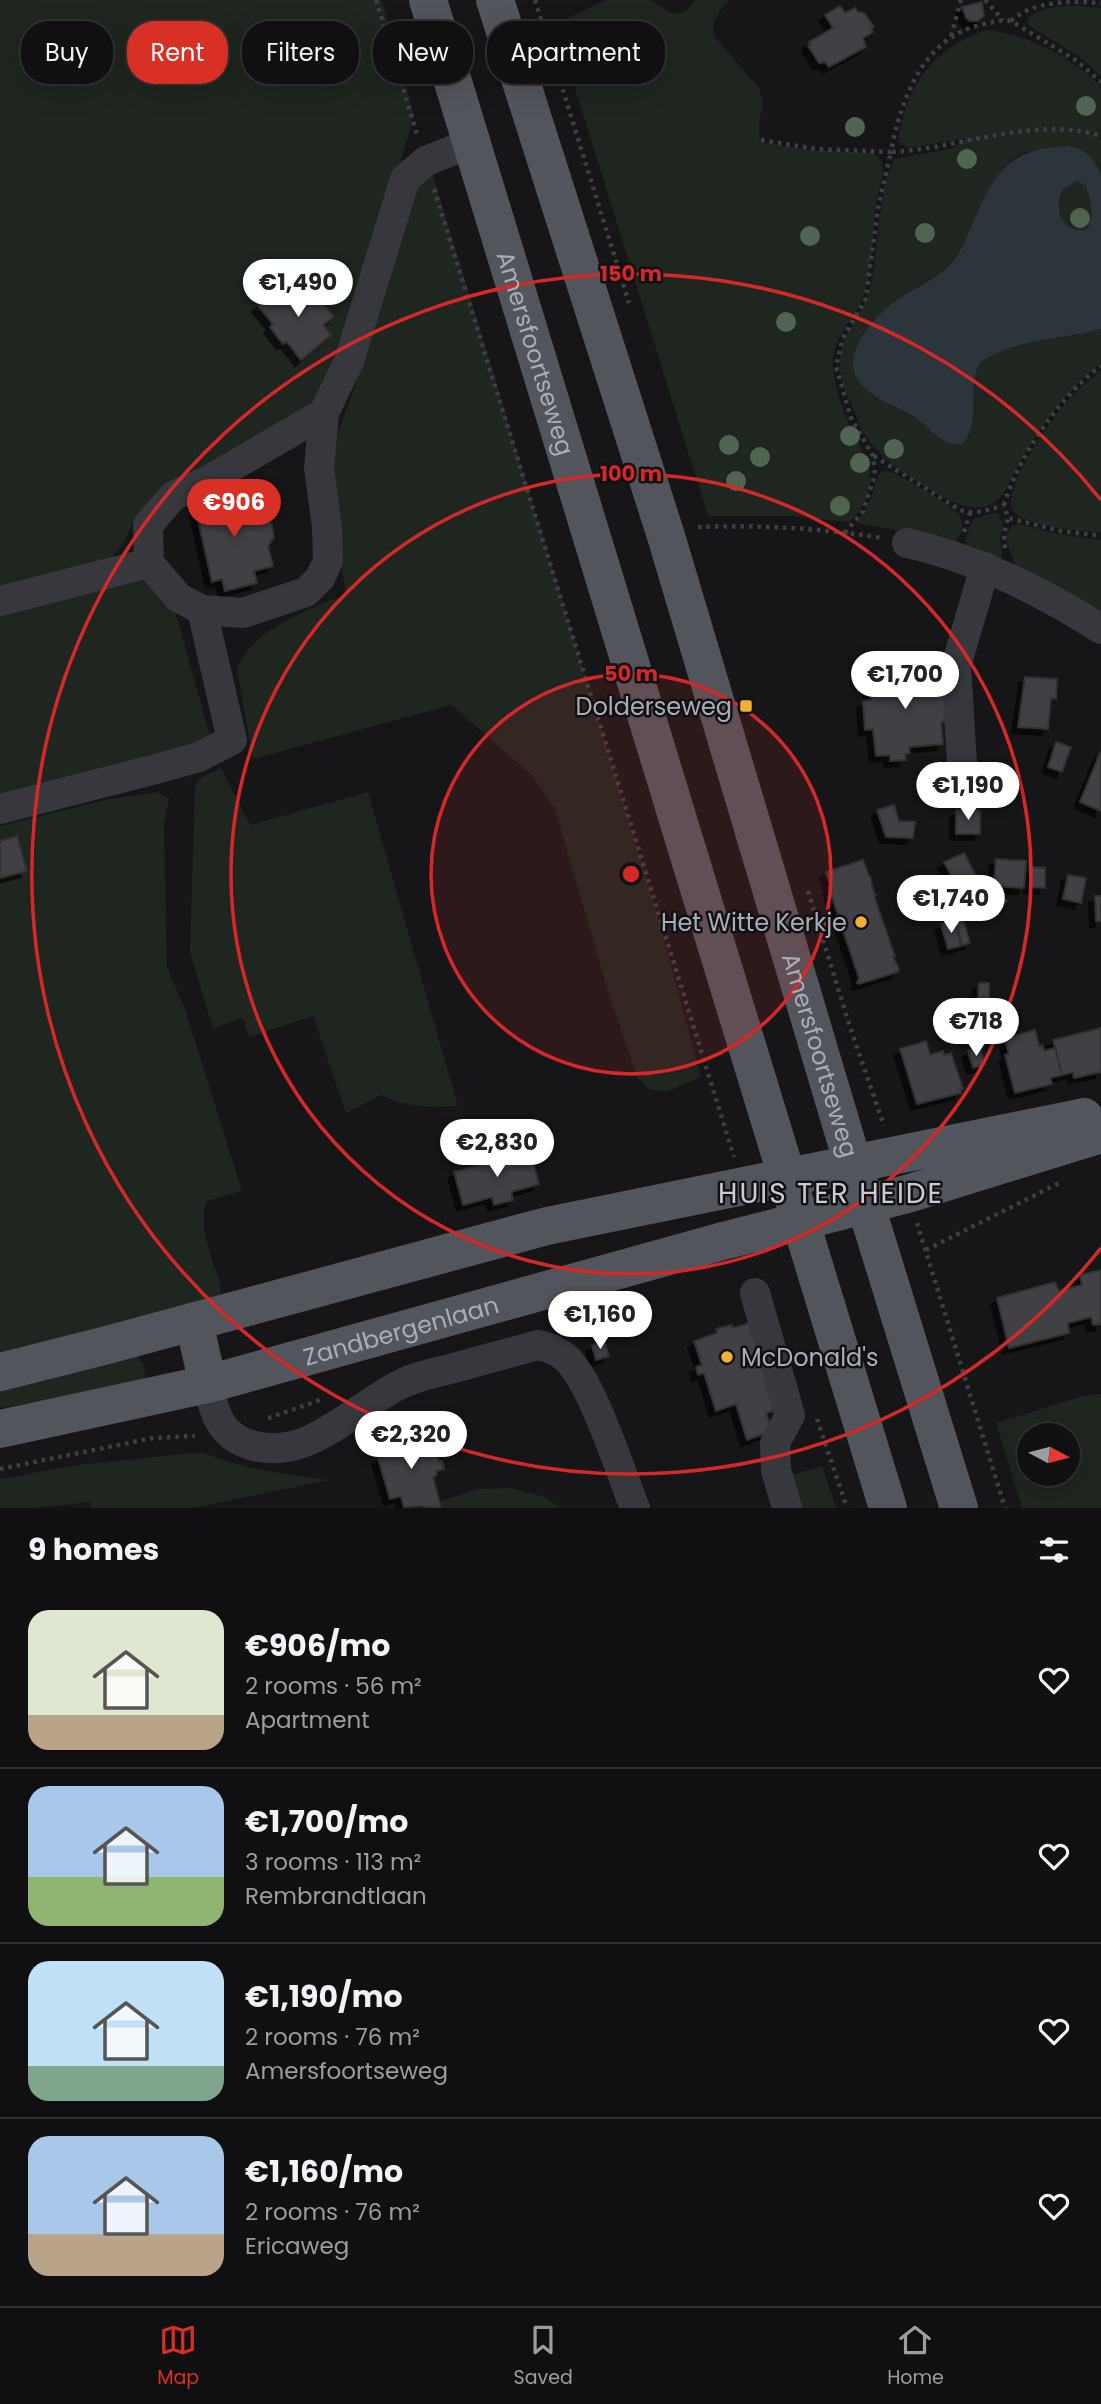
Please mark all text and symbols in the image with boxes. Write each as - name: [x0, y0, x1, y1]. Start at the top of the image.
- chip: Buy: [21, 21, 113, 84]
- chip: Rent: [127, 21, 228, 84]
- chip: Filters: [242, 21, 359, 84]
- chip: New: [373, 21, 473, 84]
- chip: Apartment: [487, 21, 665, 84]
- street label: Amersfoortseweg: [489, 247, 582, 459]
- text: 150 m: [600, 259, 662, 288]
- pin: €1,490: [241, 260, 355, 319]
- text: €1,490: [259, 266, 337, 298]
- text: 100 m: [600, 459, 662, 488]
- pin: €906: [193, 480, 275, 539]
- text: €906: [203, 486, 265, 518]
- pin: €1,700: [848, 652, 962, 711]
- text: €1,700: [867, 658, 943, 690]
- text: 50 m: [604, 659, 658, 688]
- place label: Dolderseweg: [576, 690, 732, 723]
- marker: Dolderseweg: [738, 698, 754, 714]
- pin: €1,190: [911, 762, 1025, 822]
- text: €1,190: [932, 769, 1004, 801]
- centre of rings: [619, 862, 643, 886]
- pin: €1,740: [894, 876, 1008, 935]
- text: €1,740: [913, 882, 989, 914]
- place label: Het Witte Kerkje: [661, 906, 847, 939]
- marker: Het Witte Kerkje: [853, 914, 869, 930]
- street label: Amersfoortseweg: [774, 949, 867, 1161]
- pin: €718: [935, 998, 1017, 1058]
- text: €718: [949, 1005, 1003, 1037]
- pin: €2,830: [440, 1120, 554, 1179]
- text: €2,830: [456, 1126, 538, 1158]
- district label: HUIS TER HEIDE: [718, 1174, 944, 1213]
- street label: Zandbergenlaan: [300, 1288, 502, 1373]
- pin: €1,160: [543, 1292, 657, 1351]
- text: €1,160: [564, 1298, 636, 1330]
- place label: McDonald's: [741, 1341, 879, 1374]
- marker: McDonald's: [719, 1349, 735, 1365]
- pin: €2,320: [354, 1412, 468, 1471]
- text: €2,320: [371, 1418, 451, 1450]
- north arrow: [1017, 1423, 1080, 1486]
- map controls: [1017, 1423, 1080, 1486]
- text: 9 homes: [28, 1528, 159, 1571]
- icon: filters: [1035, 1531, 1073, 1569]
- text: €906/mo: [245, 1624, 390, 1667]
- icon: home: [84, 1638, 168, 1722]
- icon: heart: [1035, 1661, 1073, 1699]
- text: 2 rooms · 56 m²: [245, 1670, 422, 1702]
- text: Apartment: [245, 1704, 370, 1736]
- text: €1,700/mo: [245, 1800, 408, 1843]
- icon: home: [84, 1814, 168, 1898]
- icon: heart: [1035, 1837, 1073, 1875]
- text: 3 rooms · 113 m²: [245, 1846, 421, 1878]
- text: Rembrandtlaan: [245, 1880, 427, 1912]
- text: €1,190/mo: [245, 1975, 403, 2018]
- icon: home: [84, 1989, 168, 2073]
- icon: heart: [1035, 2012, 1073, 2050]
- text: 2 rooms · 76 m²: [245, 2021, 420, 2053]
- text: Amersfoortseweg: [245, 2055, 448, 2087]
- text: €1,160/mo: [245, 2150, 403, 2193]
- icon: home: [84, 2164, 168, 2248]
- icon: heart: [1035, 2187, 1073, 2225]
- text: 2 rooms · 76 m²: [245, 2196, 420, 2228]
- text: Ericaweg: [245, 2230, 349, 2262]
- tab: Map: [157, 2321, 199, 2392]
- tab: Saved: [514, 2321, 573, 2392]
- tab: Home: [887, 2321, 944, 2392]

